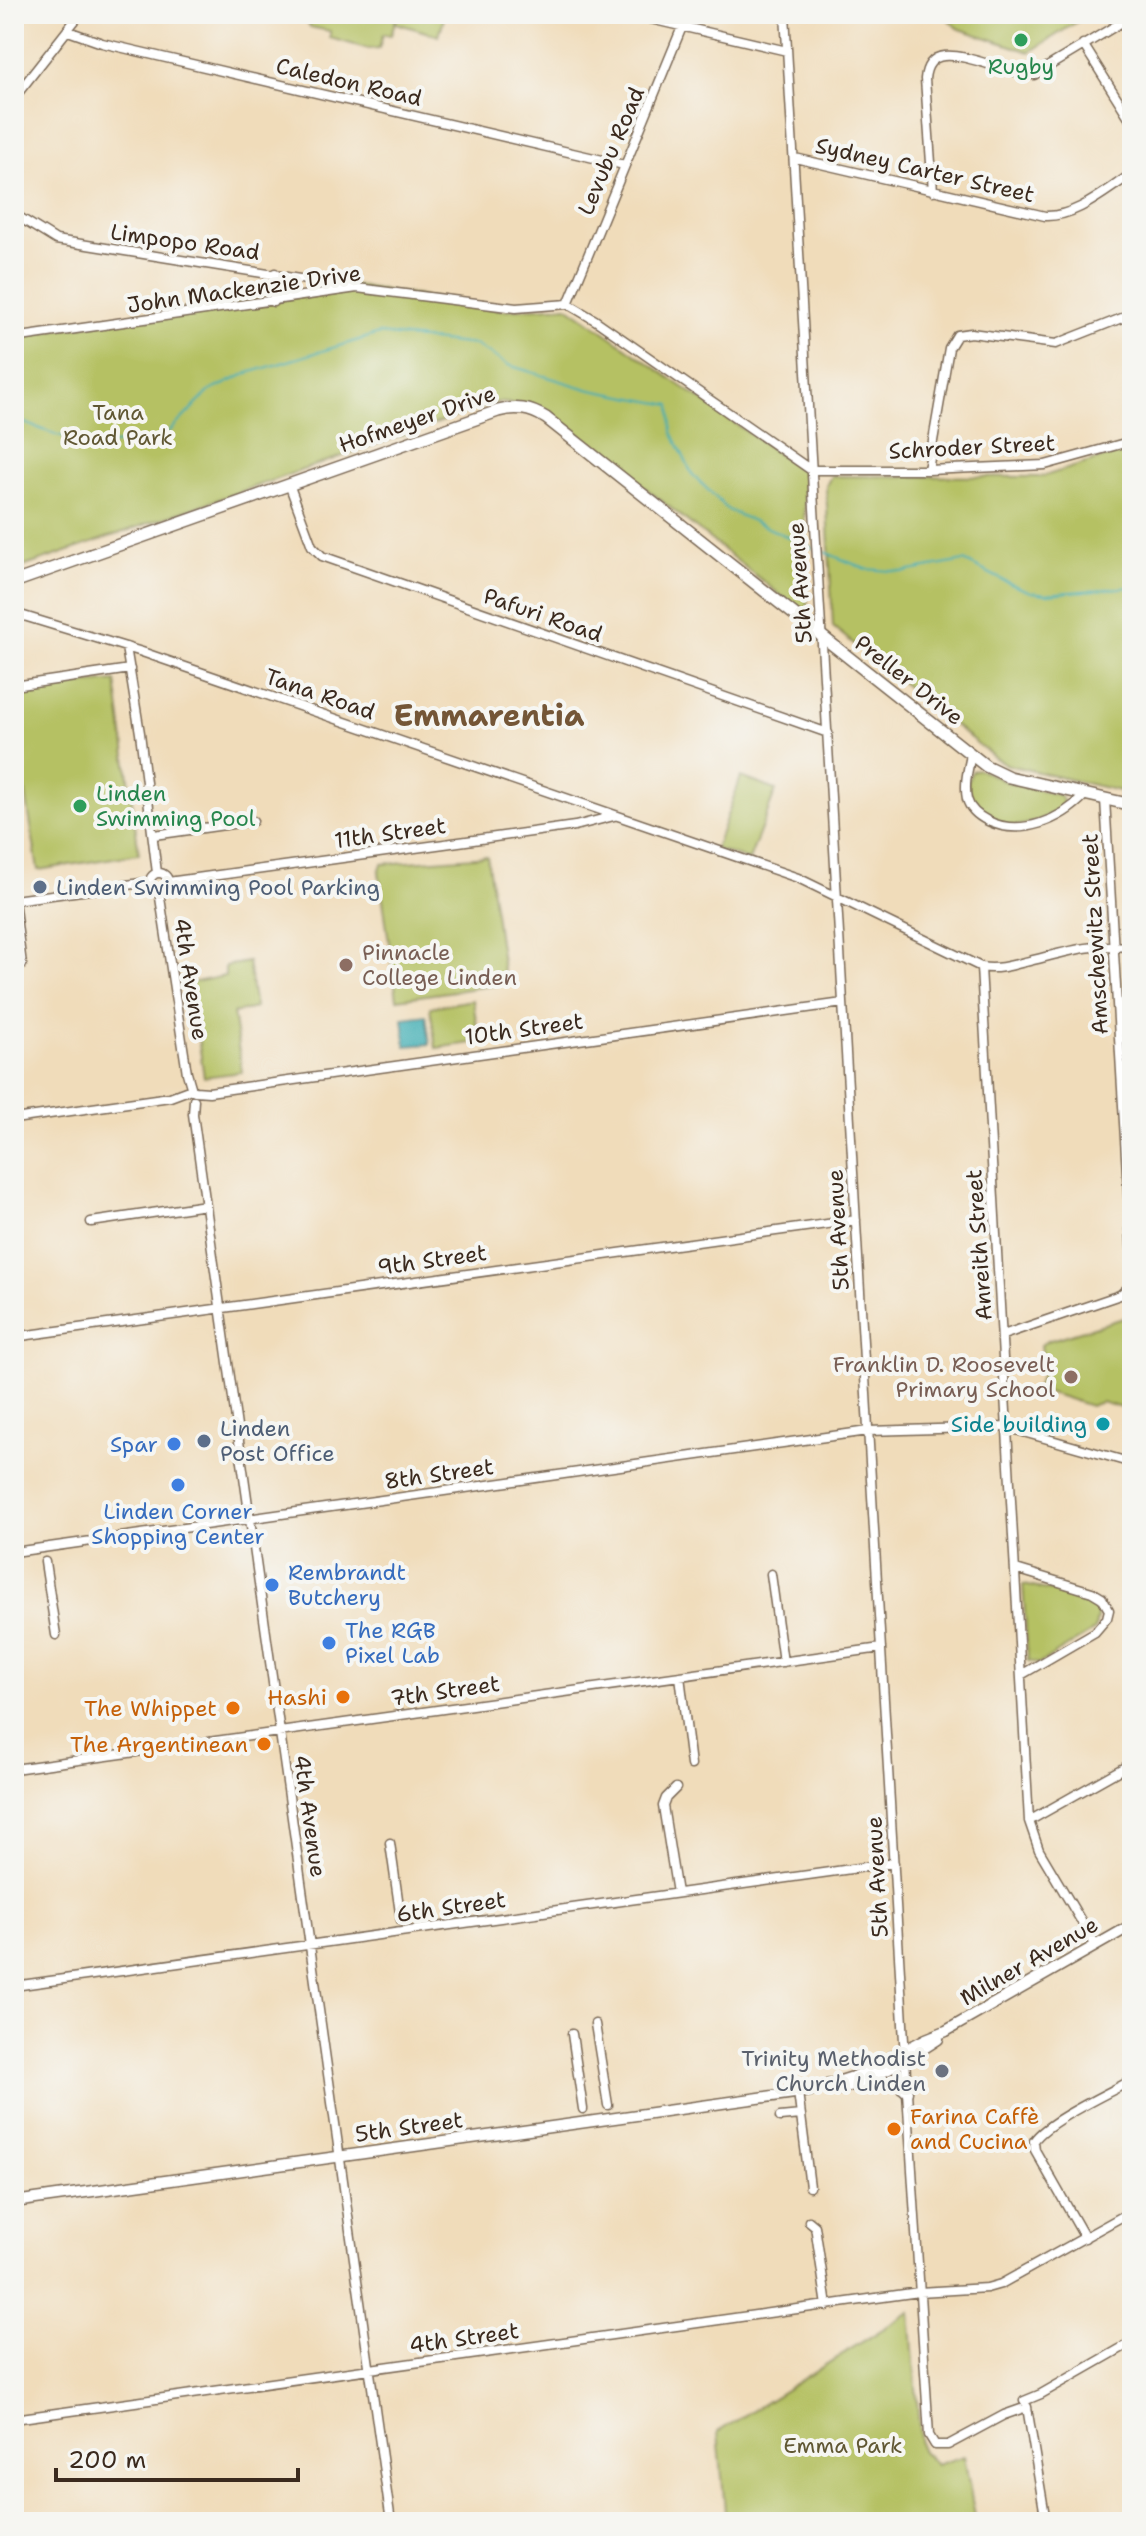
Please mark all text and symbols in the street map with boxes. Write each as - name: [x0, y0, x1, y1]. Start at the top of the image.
- marker: Rugby: [1012, 31, 1030, 49]
- street label: Caledon Road: [273, 51, 425, 113]
- place label: Rugby: [988, 52, 1054, 81]
- street label: Levubu Road: [571, 82, 651, 220]
- street label: Sydney Carter Street: [813, 131, 1037, 209]
- street label: Limpopo Road: [108, 217, 262, 267]
- street label: John Mackenzie Drive: [125, 258, 363, 320]
- street label: Hofmeyer Drive: [335, 379, 499, 459]
- park label: Tana Road Park: [63, 398, 173, 452]
- street label: Schroder Street: [888, 428, 1056, 466]
- street label: 5th Avenue: [781, 521, 819, 645]
- street label: Pafuri Road: [480, 581, 606, 649]
- street label: Preller Drive: [849, 628, 969, 732]
- street label: Tana Road: [261, 662, 379, 726]
- district label: Emmarentia: [394, 695, 585, 736]
- place label: Linden Swimming Pool: [96, 779, 256, 833]
- marker: Linden Swimming Pool: [71, 797, 89, 815]
- street label: 11th Street: [332, 811, 448, 855]
- street label: Amschewitz Street: [1075, 833, 1115, 1035]
- place label: Linden Swimming Pool Parking: [56, 873, 380, 902]
- marker: Linden Swimming Pool Parking: [31, 878, 49, 896]
- street label: 4th Avenue: [167, 916, 215, 1042]
- place label: Pinnacle College Linden: [362, 938, 517, 992]
- marker: Pinnacle College Linden: [337, 956, 355, 974]
- street label: 10th Street: [463, 1006, 585, 1052]
- street label: Anreith Street: [959, 1168, 999, 1322]
- street label: 5th Avenue: [820, 1169, 856, 1291]
- street label: 9th Street: [375, 1238, 489, 1282]
- place label: Franklin D. Roosevelt Primary School: [833, 1350, 1055, 1404]
- marker: Franklin D. Roosevelt Primary School: [1062, 1368, 1080, 1386]
- place label: Side building: [951, 1410, 1087, 1439]
- place label: Linden Post Office: [220, 1414, 335, 1468]
- marker: Side building: [1094, 1415, 1112, 1433]
- place label: Spar: [110, 1430, 158, 1459]
- marker: Linden Post Office: [195, 1432, 213, 1450]
- marker: Spar: [165, 1435, 183, 1453]
- street label: 8th Street: [382, 1452, 496, 1496]
- marker: Linden Corner Shopping Center: [169, 1476, 187, 1494]
- place label: Linden Corner Shopping Center: [91, 1497, 265, 1551]
- place label: Rembrandt Butchery: [288, 1558, 406, 1612]
- marker: Rembrandt Butchery: [263, 1576, 281, 1594]
- place label: The RGB Pixel Lab: [345, 1616, 440, 1670]
- marker: The RGB Pixel Lab: [320, 1634, 338, 1652]
- street label: 7th Street: [388, 1669, 502, 1713]
- place label: Hashi: [267, 1683, 327, 1712]
- marker: Hashi: [334, 1688, 352, 1706]
- place label: The Whippet: [84, 1694, 217, 1723]
- marker: The Whippet: [224, 1699, 242, 1717]
- place label: The Argentinean: [70, 1730, 248, 1759]
- marker: The Argentinean: [255, 1735, 273, 1753]
- street label: 4th Avenue: [287, 1753, 333, 1879]
- street label: 5th Avenue: [859, 1816, 895, 1938]
- street label: 6th Street: [394, 1885, 508, 1929]
- street label: Milner Avenue: [955, 1910, 1103, 2012]
- place label: Trinity Methodist Church Linden: [741, 2044, 926, 2098]
- marker: Trinity Methodist Church Linden: [933, 2062, 951, 2080]
- place label: Farina Caffè and Cucina: [910, 2102, 1040, 2156]
- street label: 5th Street: [353, 2105, 465, 2149]
- marker: Farina Caffè and Cucina: [885, 2120, 903, 2138]
- street label: 4th Street: [407, 2316, 521, 2360]
- park label: Emma Park: [783, 2431, 903, 2460]
- scale bar: [56, 2432, 298, 2482]
- text: 200 m: [68, 2444, 146, 2476]

